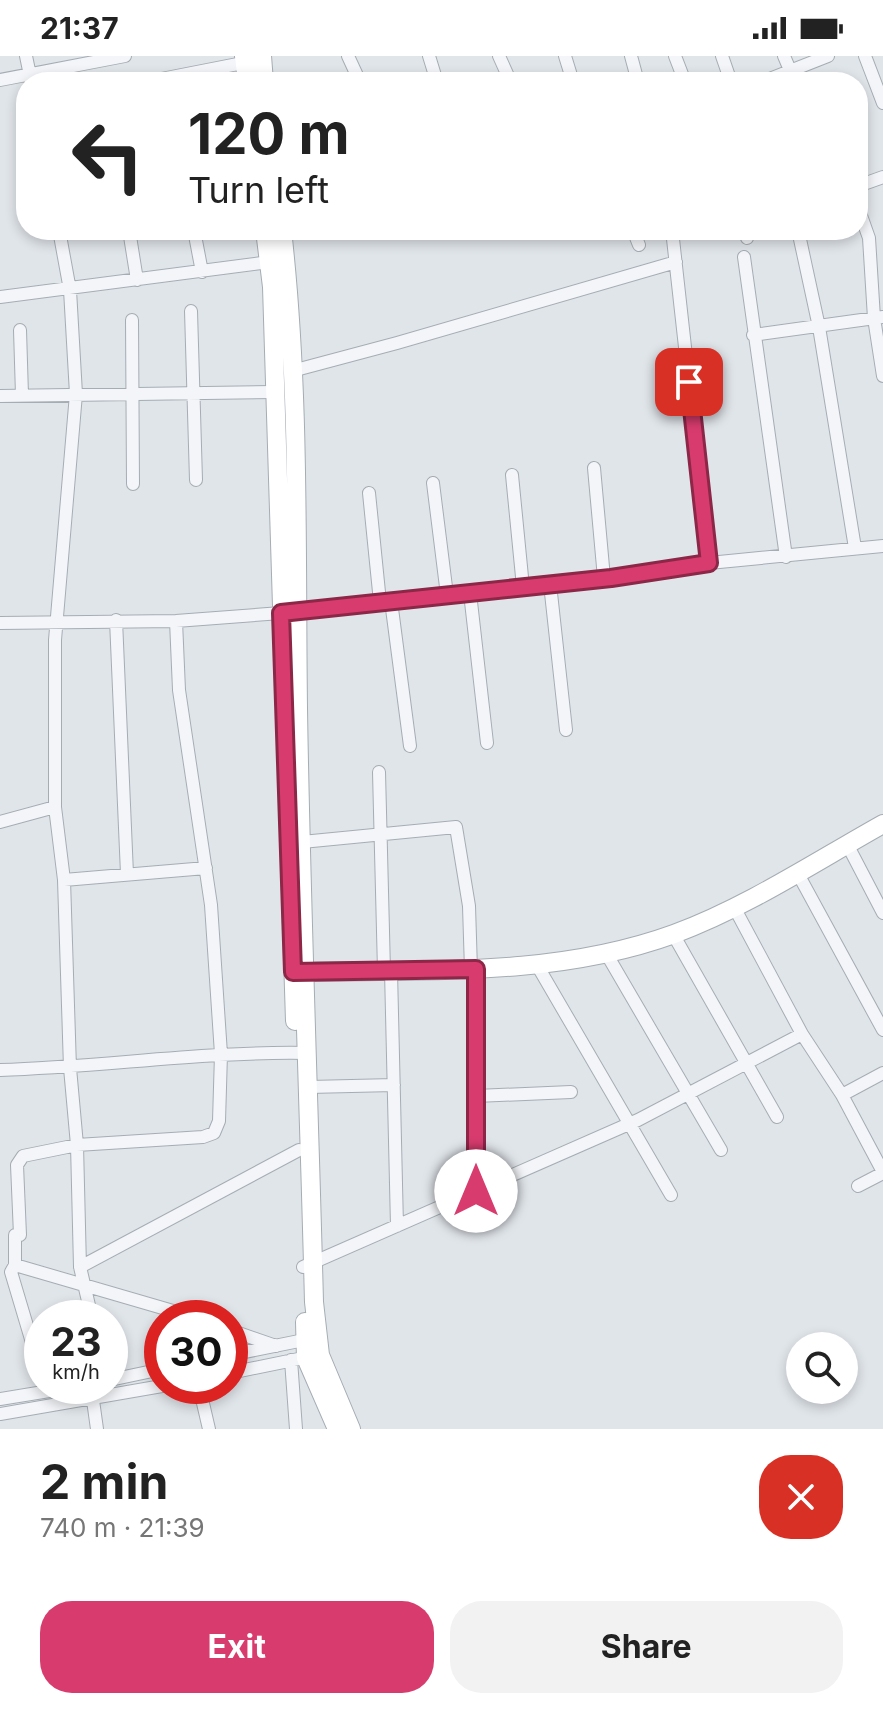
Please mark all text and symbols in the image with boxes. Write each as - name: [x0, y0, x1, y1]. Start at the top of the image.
- text: 21:37: [40, 10, 119, 46]
- text: 120 m: [188, 100, 350, 168]
- icon: left: [56, 104, 160, 208]
- text: Turn left: [188, 168, 329, 212]
- pin: [655, 348, 723, 416]
- icon: arrive: [667, 360, 711, 404]
- position arrow: [434, 1149, 518, 1233]
- speed limit sign: 30: [144, 1300, 248, 1404]
- text: 23: [50, 1317, 102, 1366]
- map controls: [786, 1332, 858, 1404]
- button: search: [786, 1332, 858, 1404]
- text: km/h: [52, 1360, 100, 1384]
- text: 2 min: [40, 1452, 168, 1511]
- button: close: [759, 1455, 843, 1539]
- text: 740 m · 21:39: [40, 1512, 205, 1543]
- button: Exit: [40, 1601, 434, 1693]
- button: Share: [450, 1601, 843, 1693]

